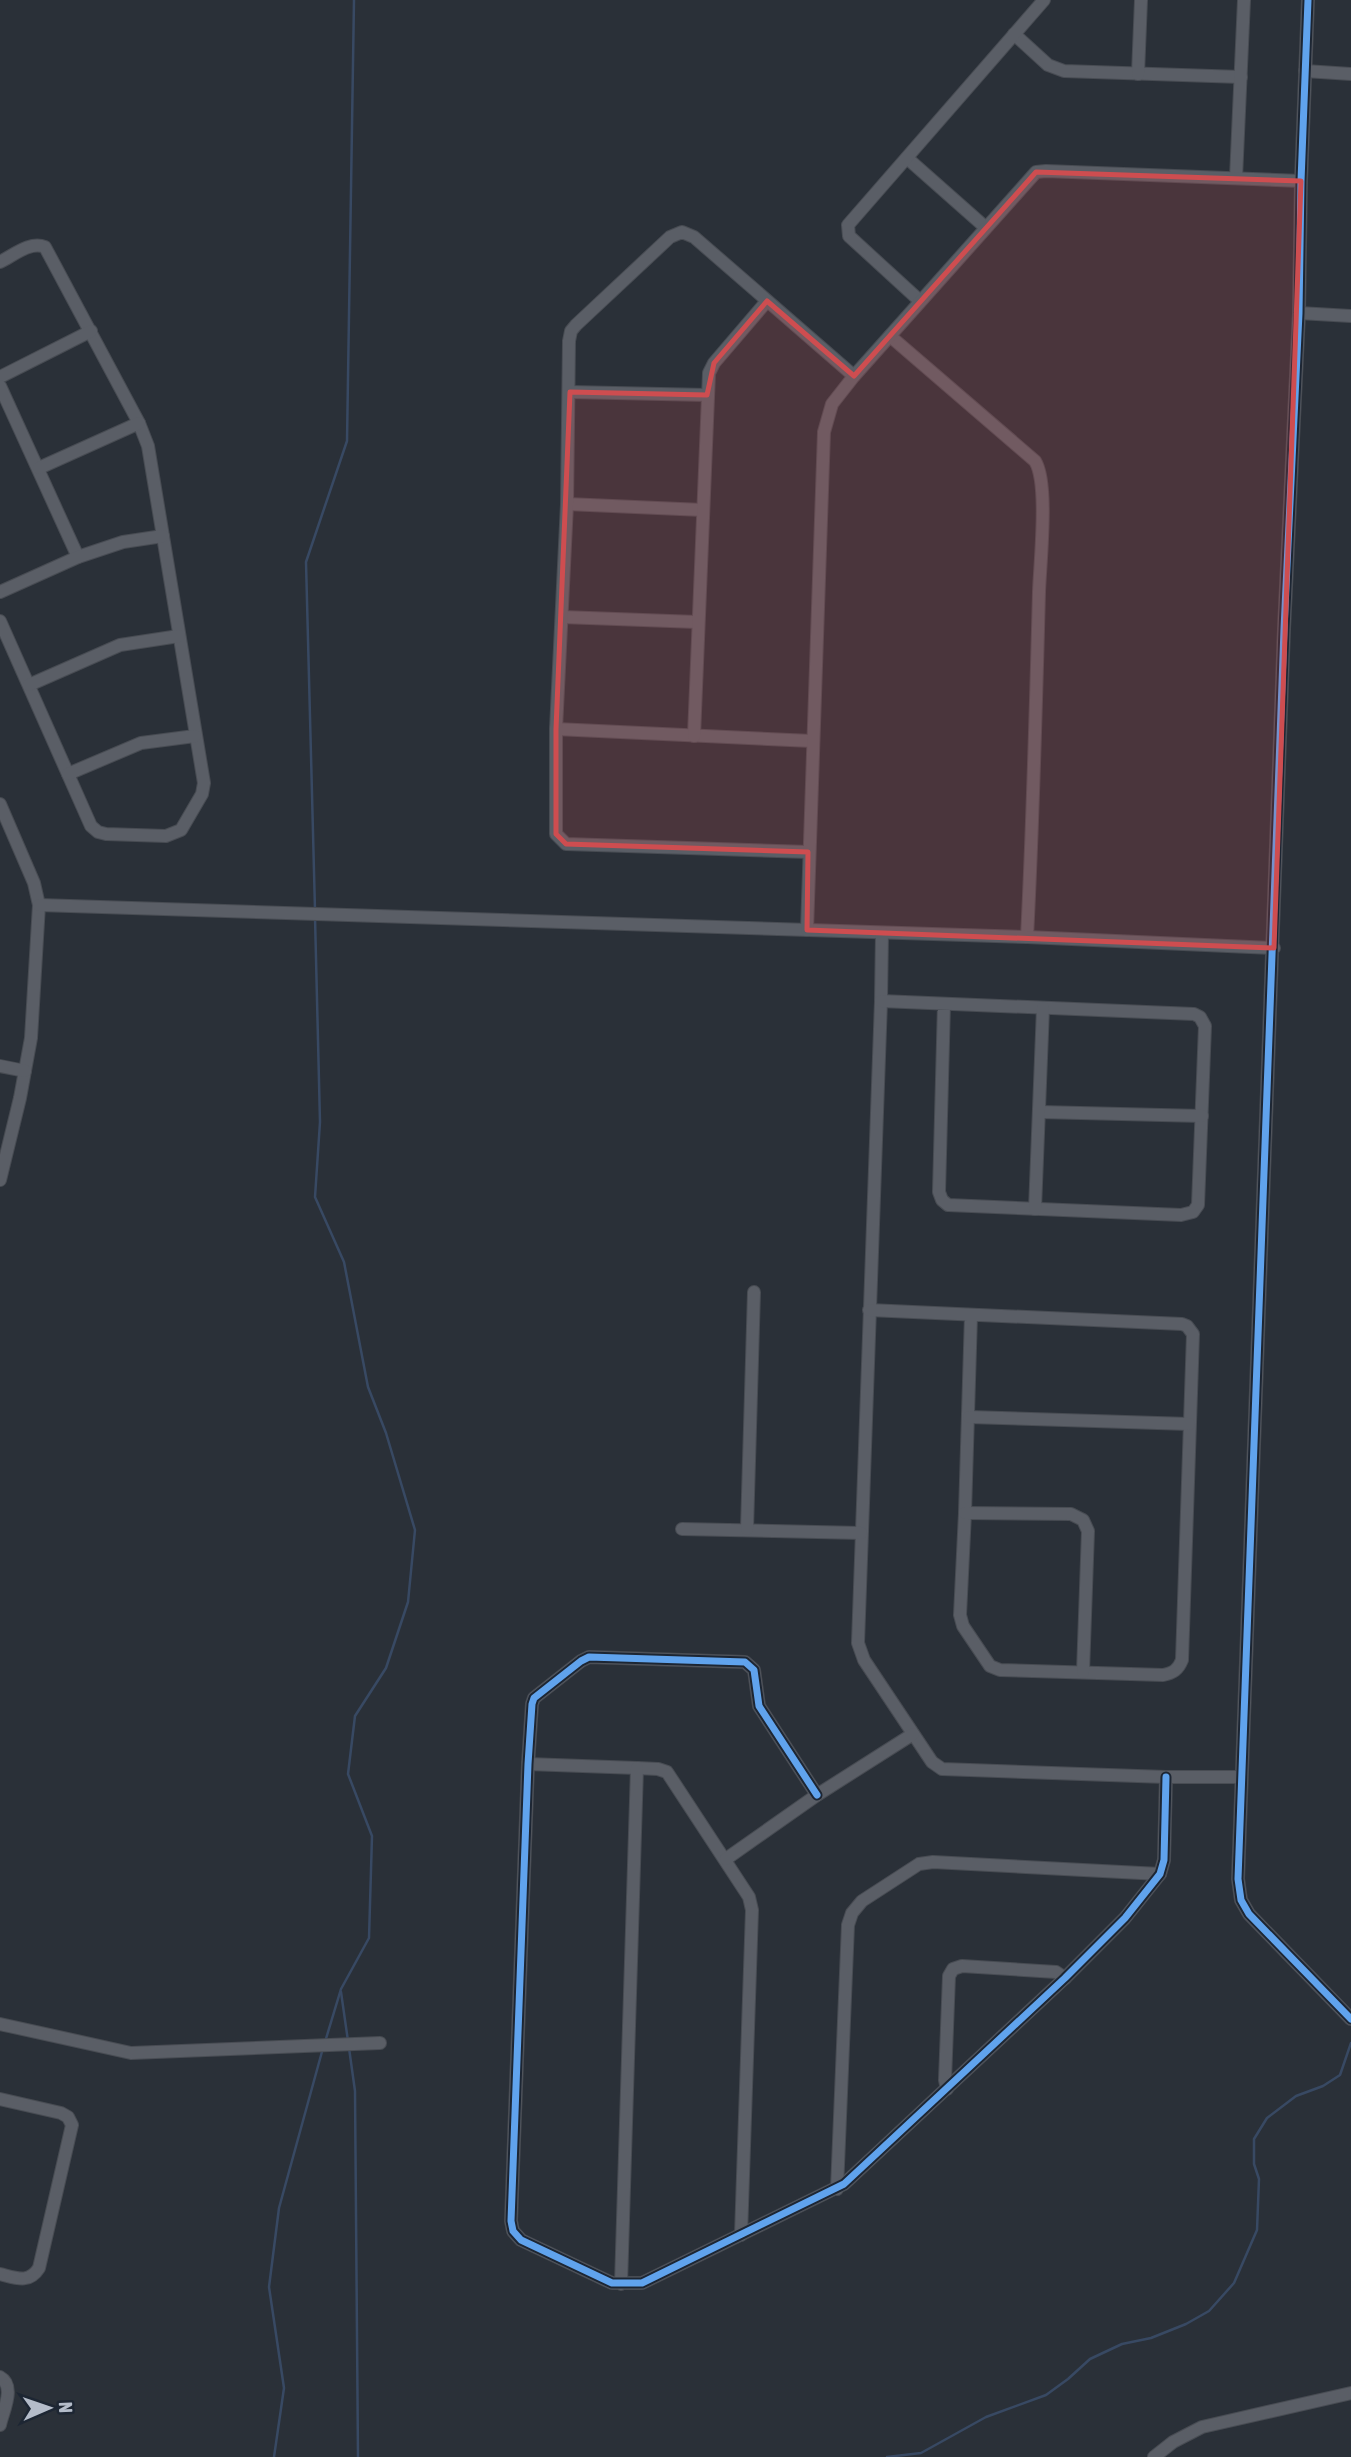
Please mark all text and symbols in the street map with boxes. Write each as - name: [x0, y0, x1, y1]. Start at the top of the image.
- north arrow: [14, 2373, 84, 2443]
- text: N: [55, 2401, 77, 2413]

